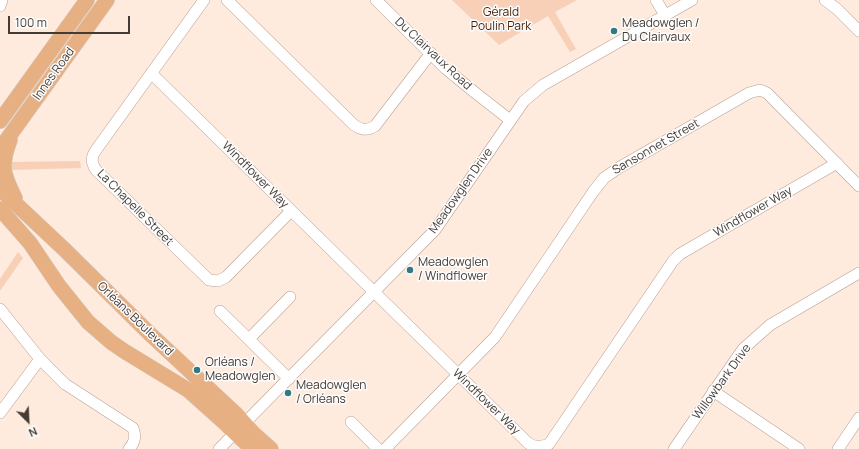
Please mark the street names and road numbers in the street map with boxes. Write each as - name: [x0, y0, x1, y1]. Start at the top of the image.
- street label: Du Clairvaux Road: [392, 15, 474, 93]
- street label: Innes Road: [30, 45, 78, 103]
- street label: Sansonnet Street: [610, 116, 702, 178]
- street label: Windflower Way: [219, 139, 291, 211]
- street label: Meadowglen Drive: [426, 146, 496, 236]
- street label: La Chapelle Street: [94, 167, 176, 249]
- street label: Windflower Way: [711, 184, 795, 240]
- street label: Orléans Boulevard: [94, 279, 176, 359]
- street label: Willowbark Drive: [690, 341, 754, 423]
- street label: Windflower Way: [449, 366, 523, 438]

